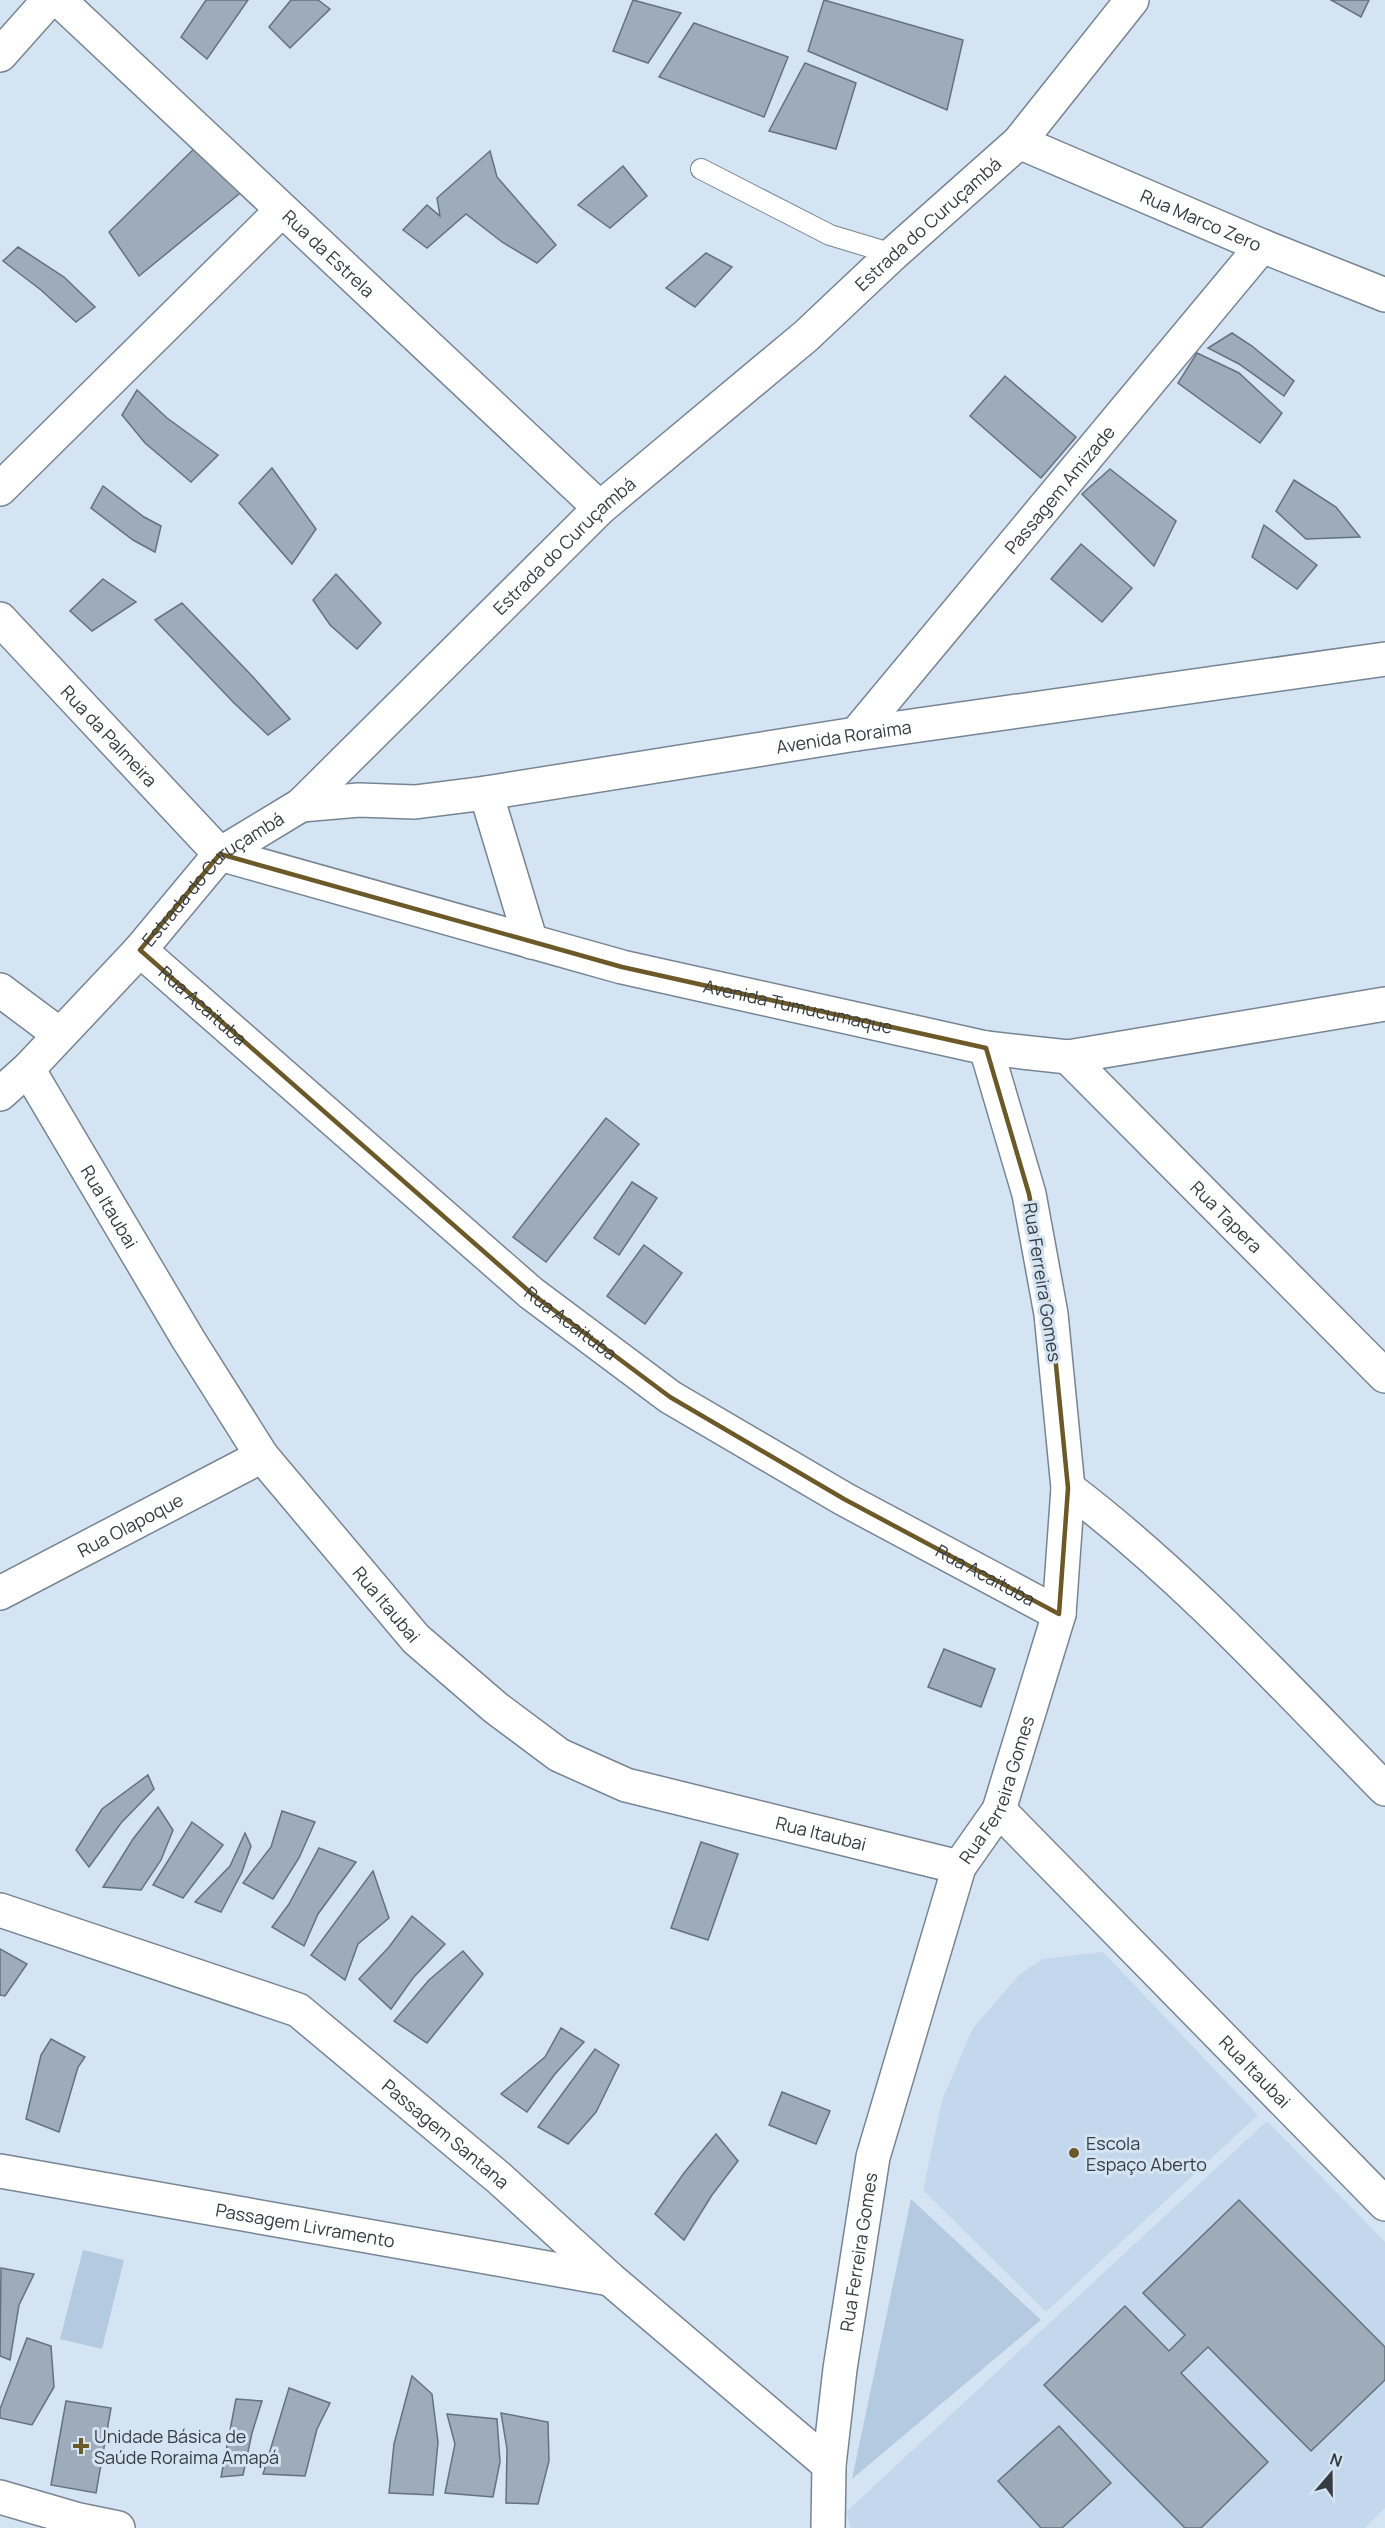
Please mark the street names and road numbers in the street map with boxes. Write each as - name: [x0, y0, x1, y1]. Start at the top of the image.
- street label: Estrada do Curuçambá: [850, 152, 1006, 296]
- street label: Rua Marco Zero: [1137, 183, 1265, 256]
- street label: Rua da Estrela: [278, 204, 380, 302]
- street label: Passagem Amizade: [999, 420, 1120, 559]
- street label: Estrada do Curuçambá: [488, 472, 640, 620]
- street label: Rua da Palmeira: [56, 680, 163, 792]
- street label: Avenida Roraima: [774, 714, 913, 759]
- street label: Estrada do Curuçambá: [136, 806, 288, 951]
- street label: Rua Acaituba: [154, 960, 252, 1051]
- street label: Avenida Tumucumaque: [701, 974, 895, 1039]
- street label: Rua Itaubai: [76, 1161, 144, 1253]
- street label: Rua Tapera: [1185, 1175, 1268, 1258]
- street label: Rua Ferreira Gomes: [1019, 1201, 1067, 1363]
- street label: Rua Acaituba: [520, 1280, 622, 1365]
- street label: Rua Olapoque: [73, 1487, 187, 1562]
- street label: Rua Acaituba: [932, 1538, 1040, 1611]
- street label: Rua Itaubai: [348, 1561, 426, 1647]
- street label: Rua Ferreira Gomes: [953, 1713, 1039, 1868]
- street label: Rua Itaubai: [773, 1810, 869, 1856]
- street label: Rua Itaubai: [1214, 2030, 1296, 2113]
- street label: Passagem Santana: [377, 2073, 515, 2194]
- street label: Rua Ferreira Gomes: [834, 2171, 882, 2333]
- street label: Passagem Livramento: [214, 2197, 397, 2253]

